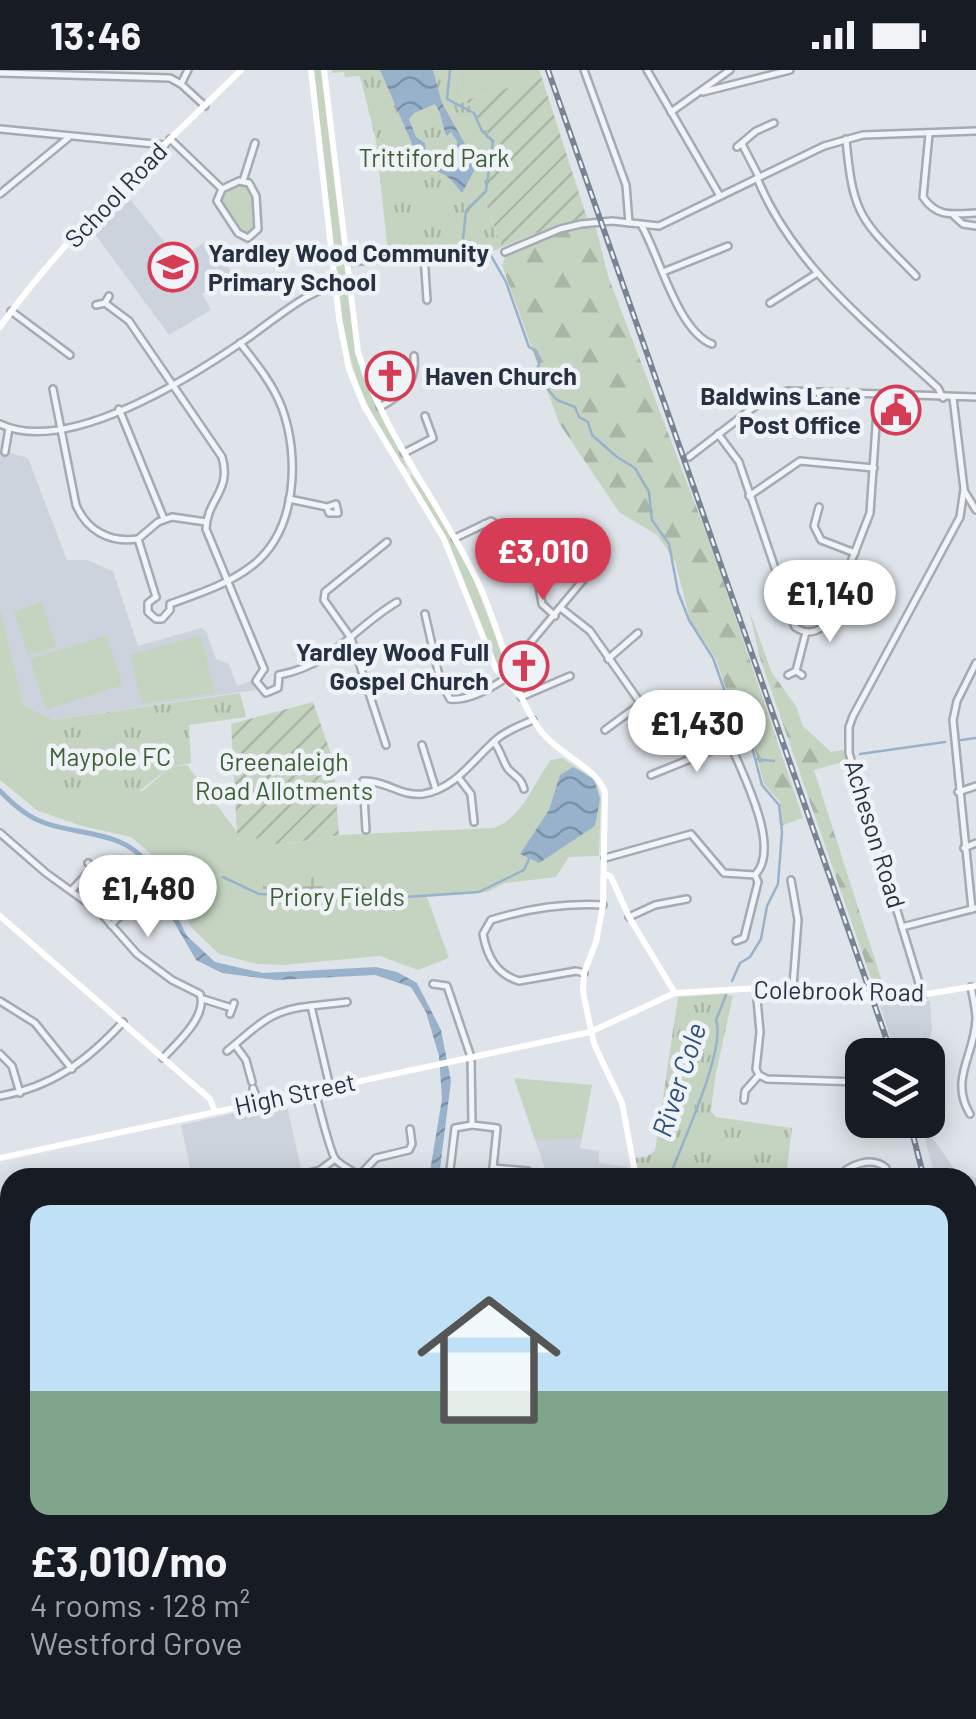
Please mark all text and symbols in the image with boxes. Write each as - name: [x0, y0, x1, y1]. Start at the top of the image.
- text: 13:46: [50, 12, 141, 58]
- street label: School Road: [58, 136, 173, 253]
- park label: Trittiford Park: [358, 142, 510, 172]
- place label: Yardley Wood Community Primary School: [208, 237, 489, 296]
- school or university icon: Yardley Wood Community Primary School: [147, 241, 199, 293]
- church icon: Haven Church: [364, 350, 416, 402]
- place label: Haven Church: [425, 360, 577, 390]
- place label: Baldwins Lane Post Office: [700, 380, 861, 439]
- public building icon: Baldwins Lane Post Office: [870, 384, 922, 436]
- pin: £3,010: [462, 518, 624, 603]
- text: £3,010: [497, 531, 589, 569]
- pin: £1,140: [749, 560, 911, 645]
- text: £1,140: [786, 573, 874, 611]
- place label: Yardley Wood Full Gospel Church: [296, 636, 489, 695]
- church icon: Yardley Wood Full Gospel Church: [498, 640, 550, 692]
- pin: £1,430: [616, 690, 778, 775]
- text: £1,430: [650, 703, 744, 741]
- park label: Maypole FC: [49, 741, 171, 771]
- park label: Greenaleigh Road Allotments: [195, 746, 373, 805]
- street label: Acheson Road: [839, 756, 913, 912]
- pin: £1,480: [67, 855, 229, 940]
- text: £1,480: [101, 868, 195, 906]
- park label: Priory Fields: [269, 881, 405, 911]
- street label: Colebrook Road: [754, 974, 925, 1006]
- water label: River Cole: [644, 1018, 712, 1141]
- map controls: [845, 1038, 945, 1138]
- button: layers: [845, 1038, 945, 1138]
- street label: High Street: [232, 1066, 358, 1120]
- icon: home: [399, 1270, 579, 1450]
- text: £3,010/mo: [30, 1535, 228, 1585]
- text: 4 rooms · 128 m²: [30, 1585, 250, 1623]
- text: Westford Grove: [30, 1623, 243, 1661]

